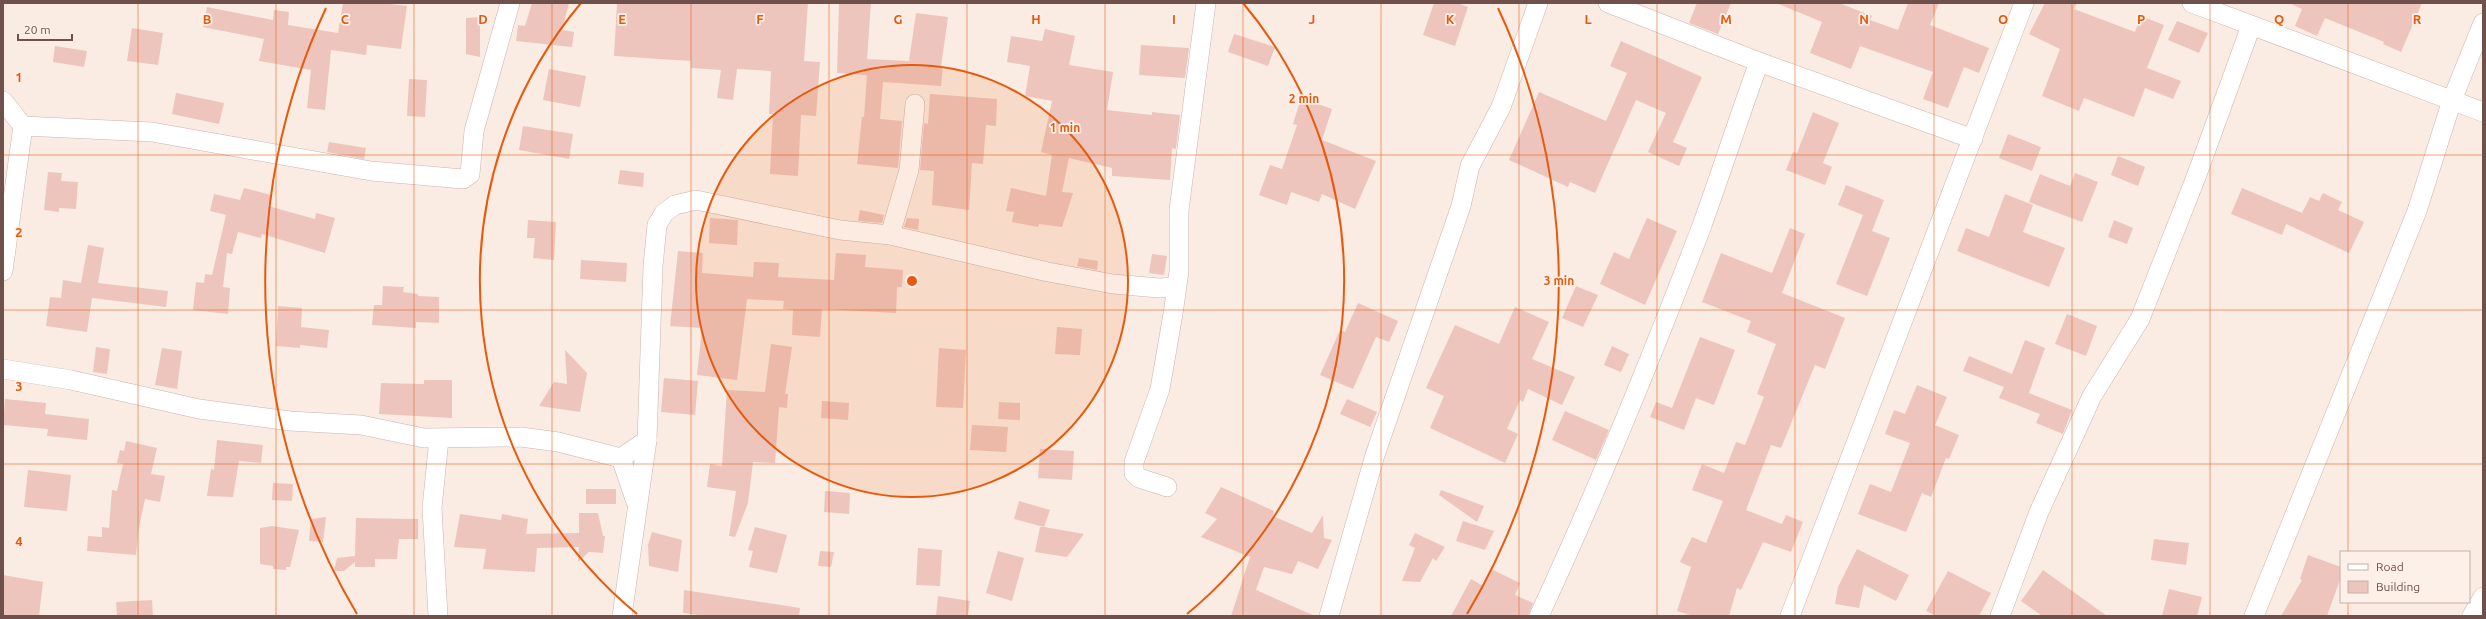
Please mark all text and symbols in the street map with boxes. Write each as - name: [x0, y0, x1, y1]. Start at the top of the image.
- text: B: [203, 12, 212, 26]
- text: C: [341, 12, 350, 26]
- text: D: [478, 12, 488, 26]
- text: E: [618, 12, 626, 26]
- text: F: [756, 12, 764, 26]
- text: G: [894, 12, 903, 26]
- text: H: [1031, 12, 1041, 26]
- text: I: [1172, 12, 1176, 26]
- text: J: [1309, 12, 1315, 26]
- text: K: [1446, 12, 1455, 26]
- text: L: [1584, 12, 1592, 26]
- text: M: [1720, 12, 1732, 26]
- text: N: [1859, 12, 1869, 26]
- text: O: [1998, 12, 2008, 26]
- text: P: [2137, 12, 2145, 26]
- text: Q: [2274, 12, 2284, 26]
- text: R: [2413, 12, 2422, 26]
- scale bar: [18, 16, 72, 42]
- text: 20 m: [24, 23, 51, 36]
- text: 1: [15, 70, 23, 84]
- text: 2 min: [1289, 92, 1319, 105]
- text: 1 min: [1050, 121, 1080, 134]
- text: 2: [15, 225, 23, 239]
- centre of rings: [905, 274, 919, 288]
- text: 3 min: [1544, 274, 1574, 287]
- text: 3: [15, 379, 23, 393]
- text: 4: [15, 534, 23, 548]
- legend: [2340, 551, 2470, 603]
- text: Road: [2376, 560, 2404, 573]
- text: Building: [2376, 580, 2420, 593]

